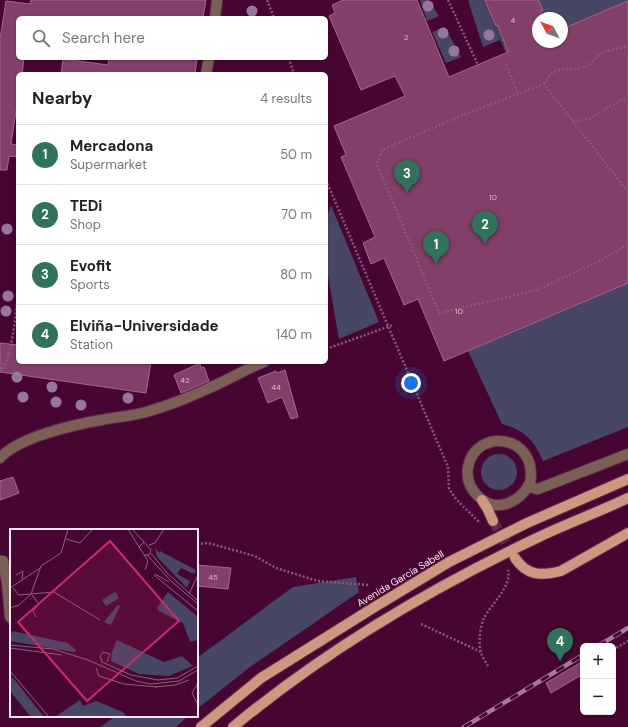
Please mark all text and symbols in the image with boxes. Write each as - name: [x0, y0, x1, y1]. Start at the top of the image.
- north arrow: [532, 12, 568, 48]
- house number: 4: [511, 15, 516, 25]
- search box: [16, 16, 328, 60]
- icon: search: [30, 27, 52, 49]
- text: Search here: [62, 28, 145, 48]
- house number: 2: [404, 32, 409, 42]
- text: Nearby: [32, 87, 92, 109]
- text: 4 results: [260, 90, 312, 107]
- text: Mercadona: [70, 136, 153, 156]
- text: 1: [43, 146, 47, 163]
- text: 50 m: [280, 146, 312, 163]
- text: Supermarket: [70, 156, 147, 173]
- pin: 3: [394, 160, 420, 193]
- house number: 10: [489, 192, 498, 202]
- text: TEDi: [70, 196, 102, 216]
- text: 2: [41, 206, 49, 223]
- text: 70 m: [281, 206, 312, 223]
- pin: 2: [472, 211, 498, 244]
- text: Shop: [70, 216, 101, 233]
- pin: 1: [423, 231, 449, 264]
- text: Evofit: [70, 256, 112, 276]
- text: 3: [41, 266, 49, 283]
- text: 80 m: [280, 266, 312, 283]
- text: Sports: [70, 276, 110, 293]
- house number: 10: [455, 306, 464, 316]
- text: Elviña-Universidade: [70, 316, 219, 336]
- text: 4: [41, 326, 49, 343]
- text: 140 m: [276, 326, 312, 343]
- text: Station: [70, 336, 113, 353]
- your location: [401, 373, 421, 393]
- house number: 42: [180, 375, 190, 385]
- house number: 44: [271, 382, 281, 392]
- inset map: [10, 529, 198, 717]
- street label: Avenida García Sabell: [354, 547, 446, 610]
- house number: 45: [208, 572, 218, 582]
- pin: 4: [547, 628, 573, 661]
- map controls: [580, 643, 616, 715]
- button: +: [580, 643, 616, 679]
- button: −: [580, 679, 616, 715]

